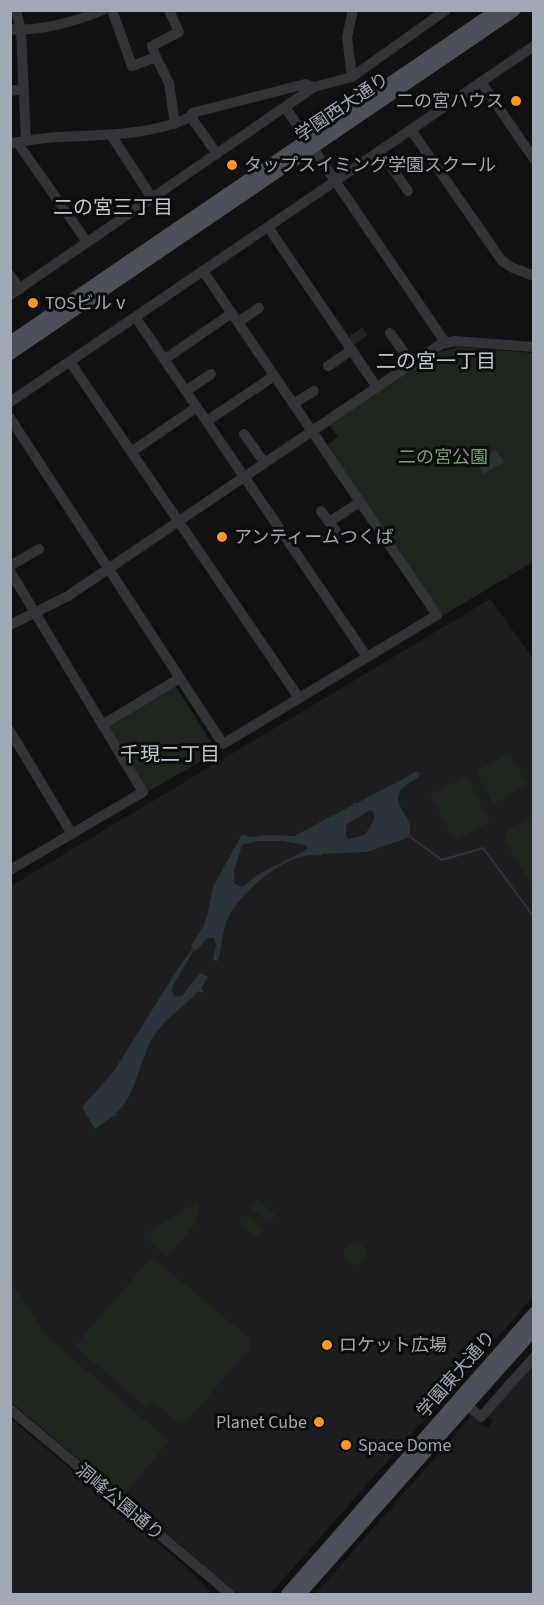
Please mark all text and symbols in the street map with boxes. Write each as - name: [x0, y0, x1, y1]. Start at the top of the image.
- street label: 学園西大通り: [291, 67, 394, 148]
- place label: 二の宮ハウス: [396, 89, 504, 114]
- marker: 二の宮ハウス: [509, 94, 523, 108]
- place label: タップスイミング学園スクール: [244, 153, 496, 178]
- marker: タップスイミング学園スクール: [225, 158, 239, 172]
- district label: 二の宮三丁目: [53, 194, 173, 222]
- place label: TOSビルⅴ: [45, 291, 130, 316]
- marker: TOSビルⅴ: [26, 296, 40, 310]
- district label: 二の宮一丁目: [376, 348, 496, 376]
- park label: 二の宮公園: [398, 445, 488, 470]
- place label: アンティームつくば: [234, 525, 394, 550]
- marker: アンティームつくば: [215, 530, 229, 544]
- district label: 千現二丁目: [120, 741, 220, 769]
- street label: 学園東大通り: [412, 1325, 501, 1423]
- place label: ロケット広場: [339, 1333, 447, 1358]
- marker: ロケット広場: [320, 1338, 334, 1352]
- place label: Planet Cube: [216, 1410, 307, 1435]
- marker: Planet Cube: [312, 1415, 326, 1429]
- place label: Space Dome: [358, 1433, 452, 1458]
- marker: Space Dome: [339, 1438, 353, 1452]
- street label: 洞峰公園通り: [70, 1458, 169, 1547]

